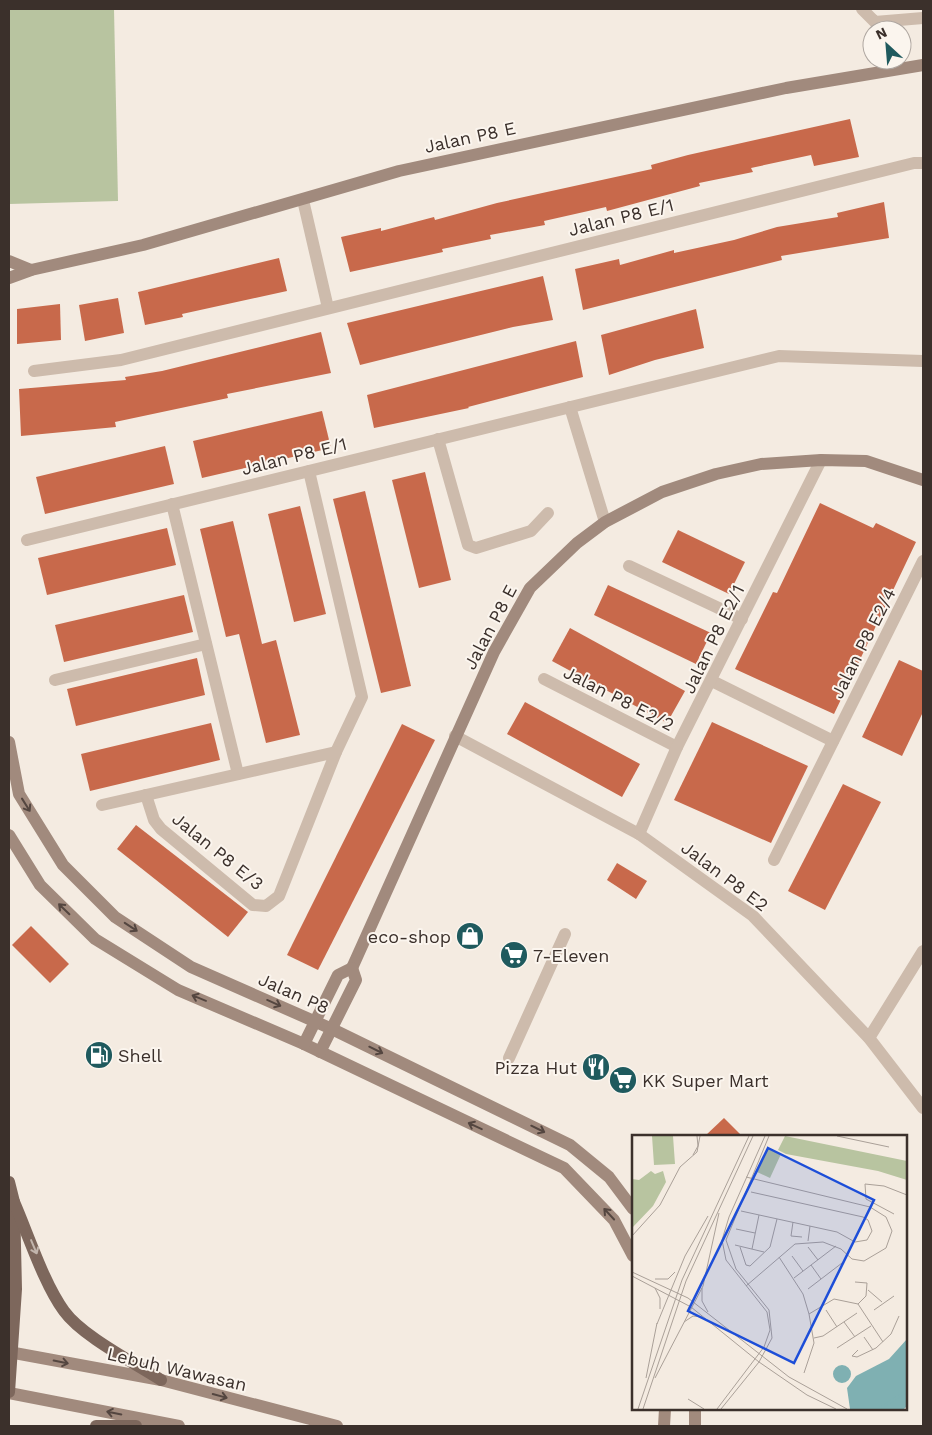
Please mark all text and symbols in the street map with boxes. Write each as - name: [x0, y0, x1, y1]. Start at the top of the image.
- north arrow: [862, 20, 912, 70]
- text: N: [873, 24, 889, 43]
- street label: Jalan P8 E: [422, 117, 518, 157]
- street label: Jalan P8 E/1: [566, 194, 676, 240]
- street label: Jalan P8 E/1: [239, 433, 349, 479]
- street label: Jalan P8 E: [459, 581, 521, 673]
- street label: Jalan P8 E2/1: [678, 581, 748, 697]
- street label: Jalan P8 E2/4: [826, 584, 900, 702]
- street label: Jalan P8 E2/2: [560, 661, 678, 735]
- one-way arrow: [21, 798, 31, 812]
- street label: Jalan P8 E/3: [168, 808, 268, 894]
- street label: Jalan P8 E2: [677, 837, 773, 915]
- one-way arrow: [58, 903, 71, 915]
- shop icon: eco-shop: [455, 921, 485, 951]
- one-way arrow: [123, 923, 137, 933]
- place label: eco-shop: [368, 926, 451, 947]
- supermarket icon: 7-Eleven: [499, 940, 529, 970]
- place label: 7-Eleven: [533, 945, 609, 966]
- street label: Jalan P8: [255, 968, 333, 1018]
- one-way arrow: [192, 993, 207, 1003]
- one-way arrow: [266, 999, 281, 1009]
- fuel station icon: Shell: [84, 1040, 114, 1070]
- place label: Shell: [118, 1045, 163, 1066]
- one-way arrow: [368, 1045, 383, 1055]
- restaurant icon: Pizza Hut: [581, 1052, 611, 1082]
- place label: Pizza Hut: [494, 1057, 577, 1078]
- supermarket icon: KK Super Mart: [608, 1065, 638, 1095]
- place label: KK Super Mart: [642, 1070, 769, 1091]
- one-way arrow: [468, 1121, 483, 1131]
- one-way arrow: [530, 1124, 545, 1134]
- inset map: [632, 1135, 907, 1410]
- one-way arrow: [603, 1208, 615, 1221]
- one-way arrow: [29, 1239, 39, 1254]
- street label: Lebuh Wawasan: [105, 1343, 249, 1395]
- one-way arrow: [53, 1357, 69, 1367]
- one-way arrow: [212, 1392, 228, 1401]
- one-way arrow: [106, 1408, 122, 1418]

